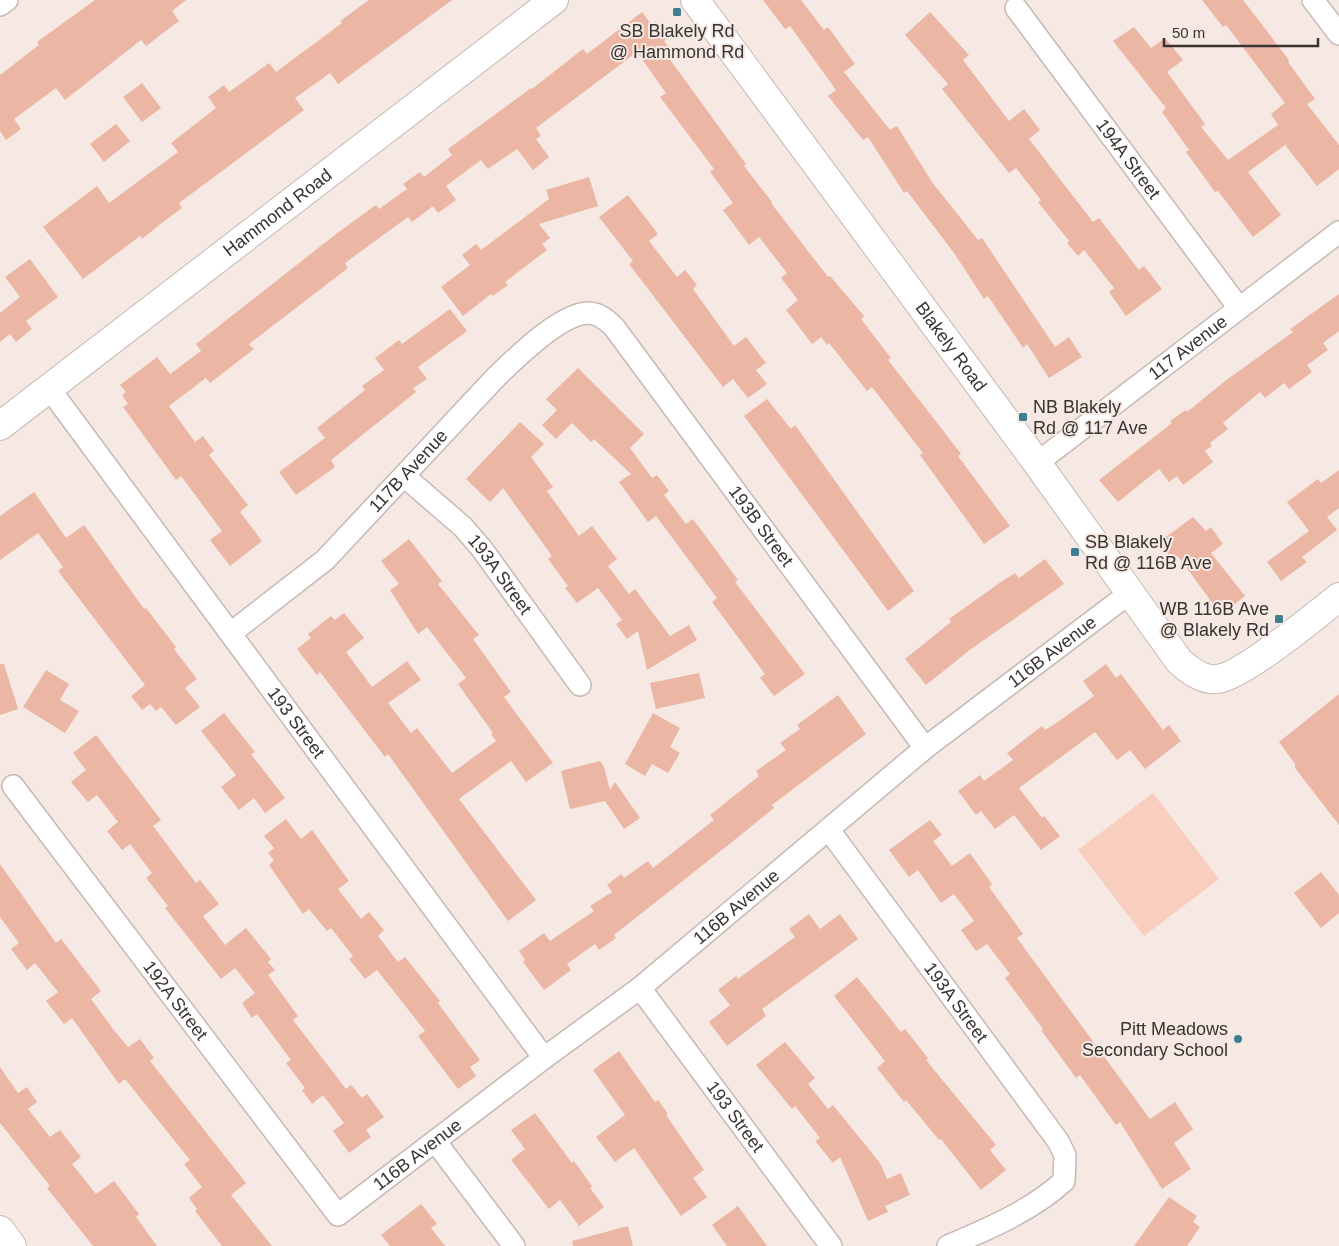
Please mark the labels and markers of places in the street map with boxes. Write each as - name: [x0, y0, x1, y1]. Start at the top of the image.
- marker: SB Blakely Rd @ Hammond Rd: [671, 6, 683, 18]
- place label: SB Blakely Rd @ Hammond Rd: [610, 21, 744, 62]
- place label: NB Blakely Rd @ 117 Ave: [1033, 397, 1148, 438]
- marker: NB Blakely Rd @ 117 Ave: [1017, 411, 1029, 423]
- place label: SB Blakely Rd @ 116B Ave: [1085, 532, 1212, 573]
- marker: SB Blakely Rd @ 116B Ave: [1069, 546, 1081, 558]
- place label: WB 116B Ave @ Blakely Rd: [1160, 599, 1269, 640]
- marker: WB 116B Ave @ Blakely Rd: [1273, 613, 1285, 625]
- place label: Pitt Meadows Secondary School: [1082, 1019, 1228, 1060]
- marker: Pitt Meadows Secondary School: [1232, 1033, 1244, 1045]

